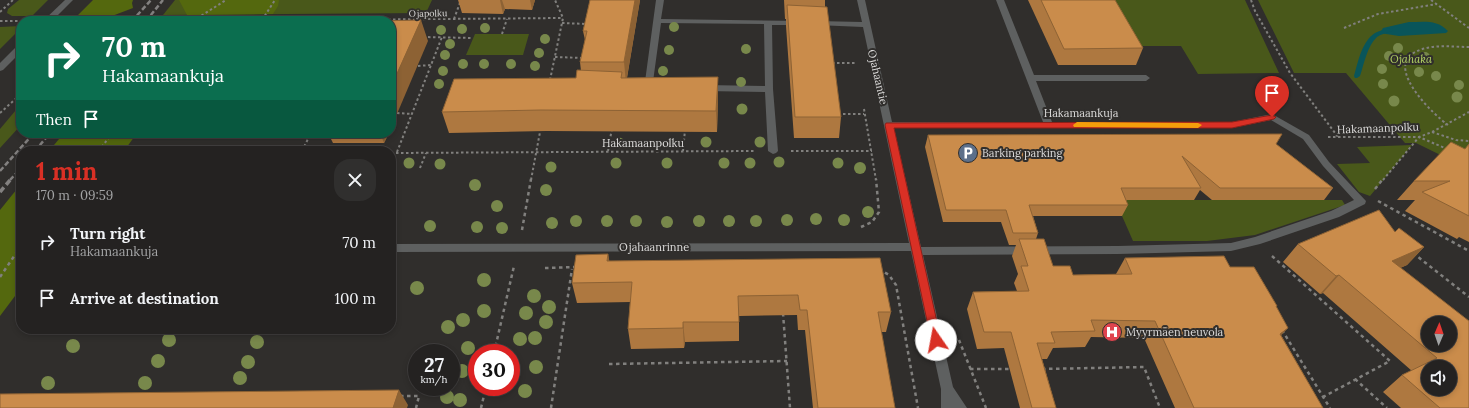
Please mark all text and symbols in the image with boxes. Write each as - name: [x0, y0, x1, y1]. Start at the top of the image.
- street label: Ojapolku: [409, 7, 448, 19]
- text: 70 m: [102, 29, 166, 65]
- icon: right: [36, 32, 88, 84]
- street label: Ojahaantie: [865, 48, 891, 106]
- park label: Ojahaka: [1390, 52, 1433, 66]
- text: Hakamaankuja: [102, 64, 224, 87]
- pin: [1255, 76, 1289, 117]
- icon: arrive: [1261, 82, 1283, 104]
- street label: Hakamaankuja: [1044, 106, 1119, 120]
- icon: arrive: [80, 108, 102, 130]
- text: Then: [36, 110, 72, 129]
- street label: Hakamaanpolku: [1337, 120, 1420, 136]
- street label: Hakamaanpolku: [602, 136, 684, 150]
- parking icon: Barking parking: [957, 142, 979, 164]
- place label: Barking parking: [982, 146, 1064, 160]
- text: 1 min: [36, 156, 97, 187]
- button: close: [334, 159, 376, 201]
- text: 170 m · 09:59: [36, 187, 113, 204]
- text: Turn right: [70, 224, 146, 243]
- icon: right: [36, 231, 58, 253]
- text: 70 m: [342, 233, 376, 252]
- street label: Ojahaanrinne: [619, 240, 689, 254]
- text: Hakamaankuja: [70, 243, 158, 260]
- icon: arrive: [36, 287, 58, 309]
- text: Arrive at destination: [70, 289, 219, 308]
- text: 100 m: [335, 289, 376, 308]
- north arrow: [1421, 316, 1457, 352]
- map controls: [1421, 316, 1457, 396]
- position arrow: [915, 319, 957, 361]
- hospital icon: Myyrmäen neuvola: [1101, 321, 1123, 343]
- place label: Myyrmäen neuvola: [1126, 325, 1224, 339]
- speed limit sign: 30: [468, 344, 520, 396]
- text: 27: [424, 352, 444, 377]
- button: sound: [1421, 360, 1457, 396]
- text: km/h: [420, 373, 448, 386]

